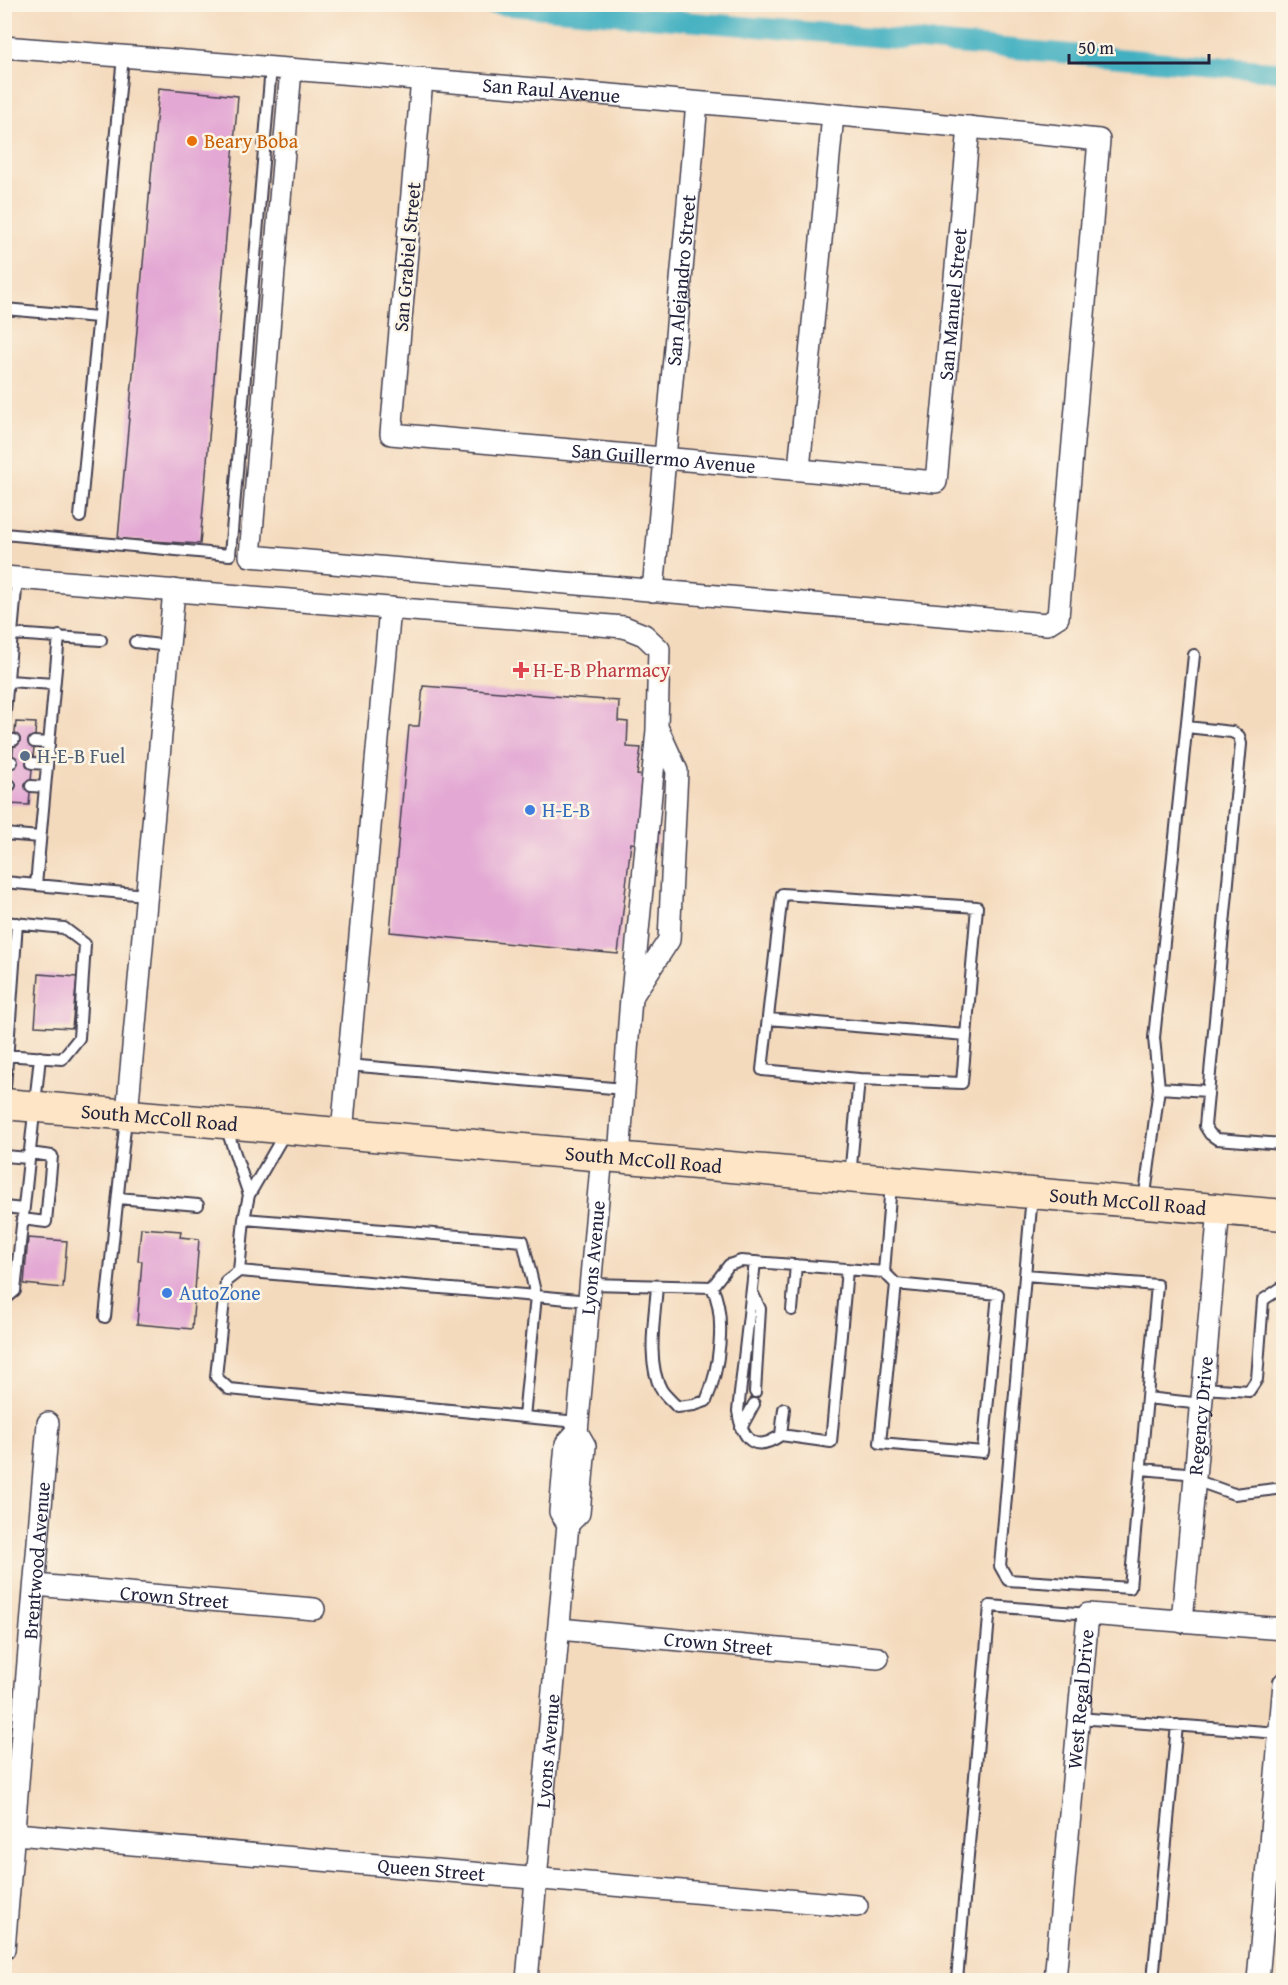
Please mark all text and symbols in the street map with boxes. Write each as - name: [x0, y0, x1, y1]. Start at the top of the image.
- scale bar: [1069, 27, 1208, 65]
- text: 50 m: [1078, 34, 1114, 61]
- street label: San Raul Avenue: [481, 69, 621, 110]
- place label: Beary Boba: [204, 126, 299, 155]
- marker: Beary Boba: [185, 134, 199, 148]
- street label: San Grabiel Street: [386, 181, 427, 333]
- street label: San Alejandro Street: [658, 193, 703, 367]
- street label: San Manuel Street: [931, 227, 974, 382]
- street label: San Guillermo Avenue: [570, 435, 757, 480]
- place label: H-E-B Pharmacy: [533, 655, 670, 684]
- marker: H-E-B Pharmacy: [514, 663, 528, 677]
- place label: H-E-B Fuel: [37, 741, 126, 770]
- marker: H-E-B Fuel: [18, 749, 32, 763]
- place label: H-E-B: [542, 795, 590, 824]
- marker: H-E-B: [523, 803, 537, 817]
- street label: South McColl Road: [80, 1096, 239, 1138]
- street label: South McColl Road: [564, 1138, 724, 1180]
- street label: South McColl Road: [1048, 1180, 1208, 1222]
- street label: Lyons Avenue: [573, 1199, 612, 1316]
- place label: AutoZone: [179, 1278, 261, 1307]
- marker: AutoZone: [160, 1286, 174, 1300]
- street label: Regency Drive: [1180, 1355, 1220, 1477]
- street label: Brentwood Avenue: [15, 1480, 57, 1640]
- street label: Crown Street: [119, 1577, 230, 1616]
- street label: Crown Street: [663, 1624, 774, 1662]
- street label: West Regal Drive: [1059, 1628, 1101, 1770]
- street label: Lyons Avenue: [528, 1693, 567, 1809]
- street label: Queen Street: [376, 1850, 487, 1888]

